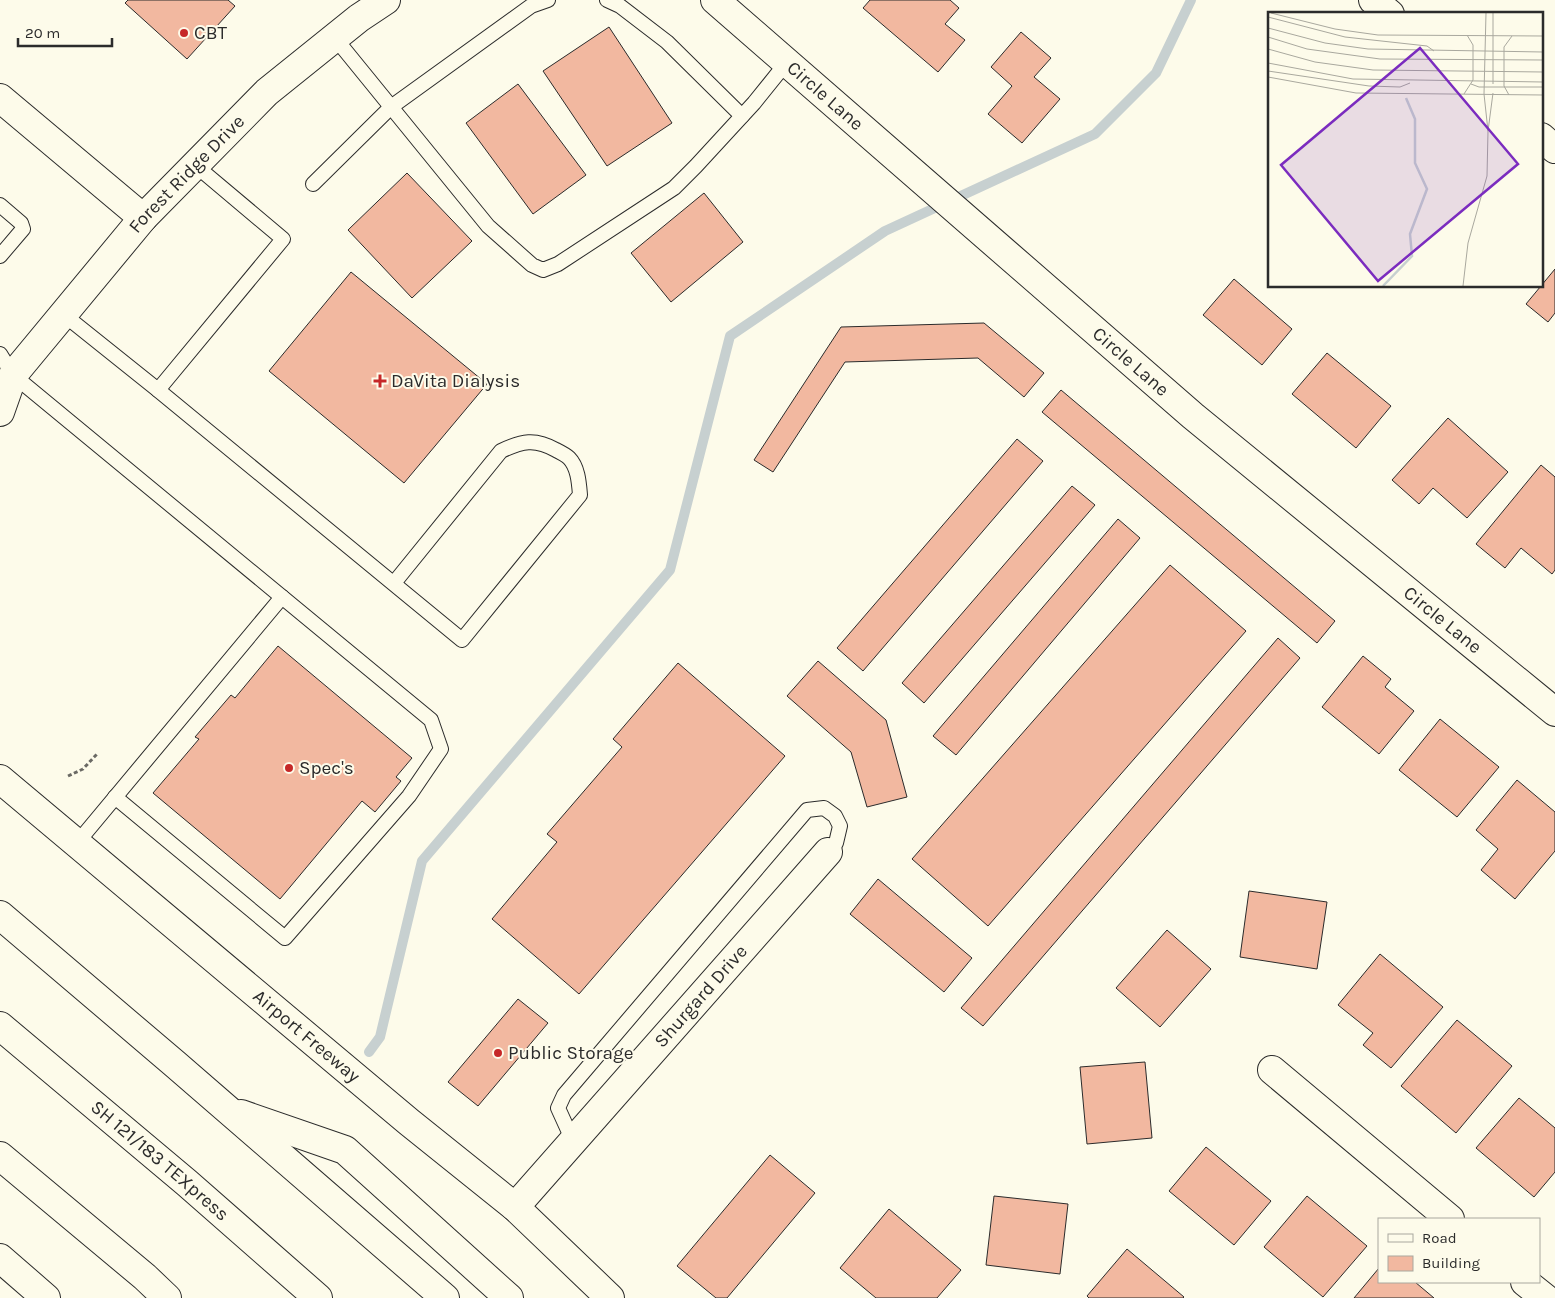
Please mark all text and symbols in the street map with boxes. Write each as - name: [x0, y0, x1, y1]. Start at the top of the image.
- inset map: [1268, 12, 1542, 288]
- scale bar: [18, 15, 111, 47]
- place label: CBT: [194, 22, 227, 44]
- text: 20 m: [25, 24, 60, 42]
- marker: CBT: [178, 27, 190, 39]
- street label: Circle Lane: [782, 57, 868, 135]
- street label: Forest Ridge Drive: [124, 110, 249, 237]
- street label: Circle Lane: [1088, 323, 1173, 401]
- place label: DaVita Dialysis: [391, 370, 520, 392]
- marker: DaVita Dialysis: [373, 374, 387, 388]
- street label: Circle Lane: [1399, 582, 1486, 658]
- place label: Spec's: [299, 757, 354, 779]
- marker: Spec's: [283, 762, 295, 774]
- street label: Shurgard Drive: [650, 940, 752, 1052]
- street label: Airport Freeway: [248, 985, 365, 1087]
- place label: Public Storage: [508, 1042, 633, 1064]
- marker: Public Storage: [492, 1047, 504, 1059]
- street label: SH 121/183 TEXpress: [86, 1096, 233, 1226]
- legend: [1378, 1218, 1540, 1283]
- text: Road: [1422, 1229, 1457, 1247]
- text: Building: [1422, 1254, 1480, 1272]

